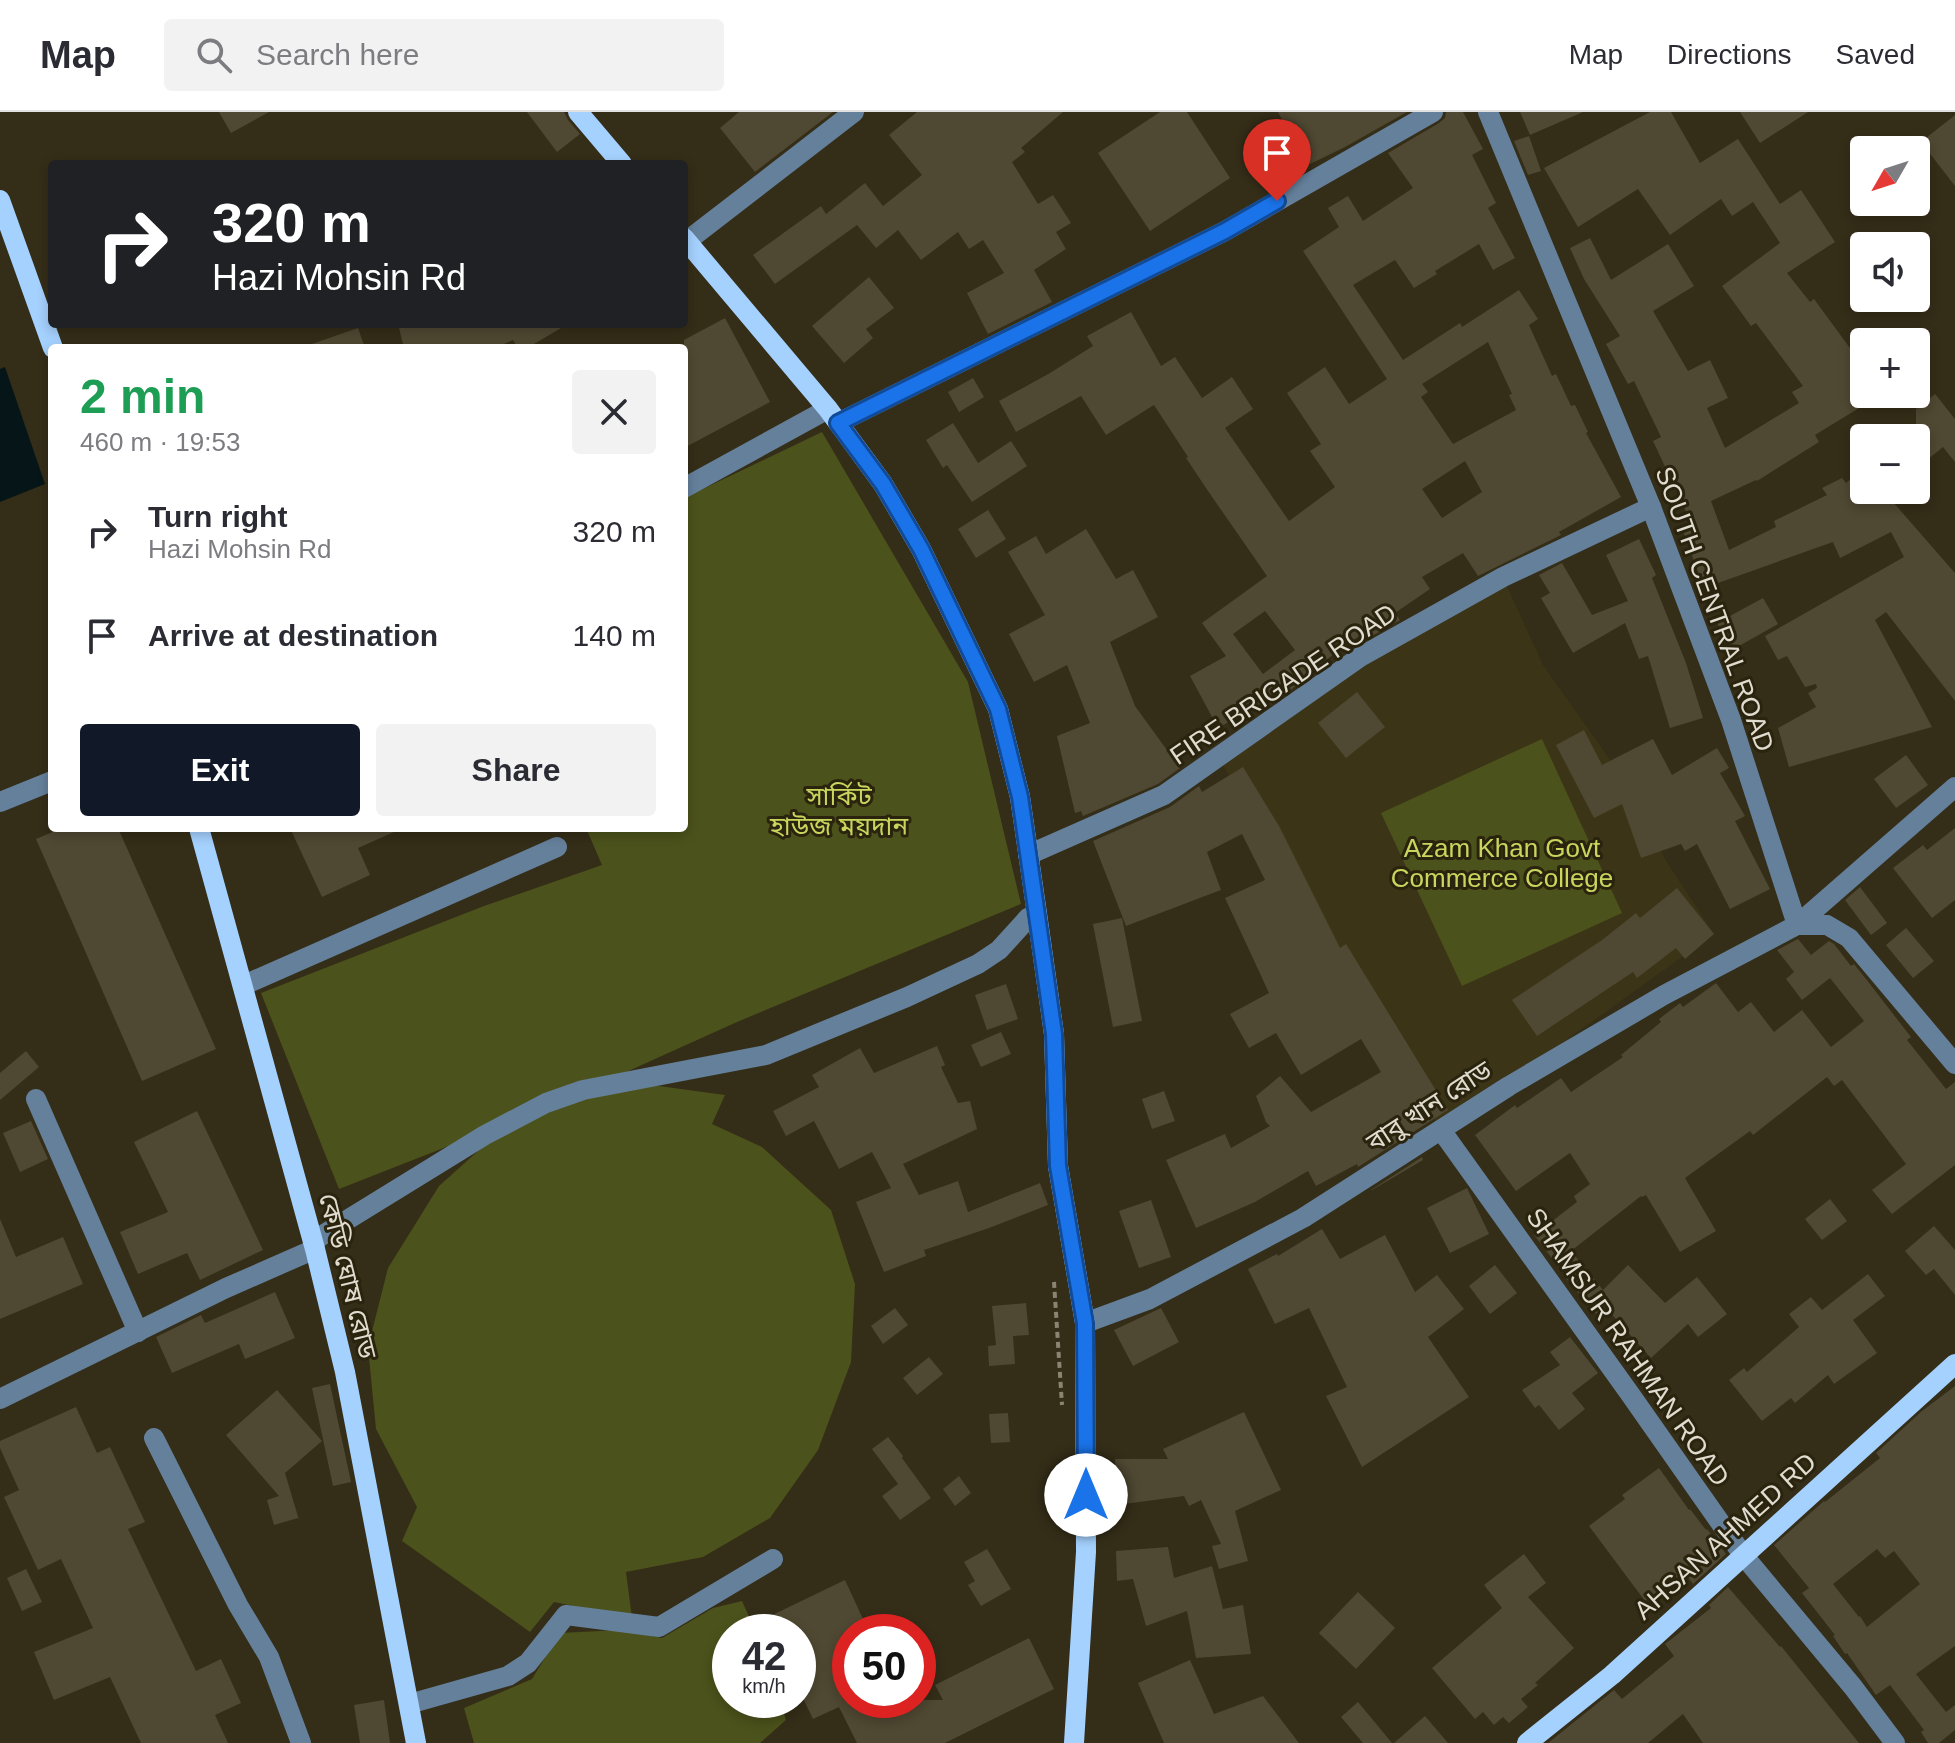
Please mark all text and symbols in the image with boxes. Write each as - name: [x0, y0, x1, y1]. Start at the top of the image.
- search box: [164, 19, 724, 91]
- icon: search: [192, 33, 236, 77]
- text: Map: [40, 34, 116, 76]
- text: Search here: [256, 38, 419, 71]
- text: Map: [1569, 39, 1623, 70]
- text: Directions: [1667, 39, 1792, 70]
- text: Saved: [1836, 39, 1915, 70]
- pin: [1243, 119, 1311, 201]
- icon: arrive: [1255, 131, 1299, 175]
- north arrow: [1850, 136, 1930, 216]
- map controls: [1850, 136, 1930, 504]
- text: 320 m: [212, 191, 371, 254]
- icon: right: [80, 192, 184, 296]
- button: sound: [1850, 232, 1930, 312]
- text: Hazi Mohsin Rd: [212, 257, 466, 298]
- button: +: [1850, 328, 1930, 408]
- text: 2 min: [80, 370, 205, 423]
- button: close: [572, 370, 656, 454]
- button: −: [1850, 424, 1930, 504]
- text: 460 m · 19:53: [80, 427, 240, 457]
- street label: SOUTH CENTRAL ROAD: [1649, 462, 1781, 756]
- text: Turn right: [148, 500, 287, 533]
- icon: right: [80, 510, 124, 554]
- text: 320 m: [573, 515, 656, 548]
- text: Hazi Mohsin Rd: [148, 534, 332, 564]
- street label: FIRE BRIGADE ROAD: [1164, 597, 1402, 771]
- icon: arrive: [80, 614, 124, 658]
- text: Arrive at destination: [148, 619, 438, 652]
- text: 140 m: [573, 619, 656, 652]
- button: Exit: [80, 724, 360, 816]
- button: Share: [376, 724, 656, 816]
- park label: সার্কিট হাউজ ময়দান: [769, 781, 908, 841]
- park label: Azam Khan Govt Commerce College: [1391, 833, 1613, 893]
- street label: বাবু খান রোড: [1360, 1054, 1497, 1158]
- street label: কেডি ঘোষ রোড: [313, 1190, 383, 1362]
- street label: SHAMSUR RAHMAN ROAD: [1520, 1202, 1736, 1492]
- street label: AHSAN AHMED RD: [1628, 1447, 1822, 1625]
- position arrow: [1044, 1453, 1128, 1537]
- speed limit sign: 50: [832, 1614, 936, 1718]
- text: 42: [742, 1634, 786, 1678]
- text: km/h: [742, 1675, 786, 1697]

